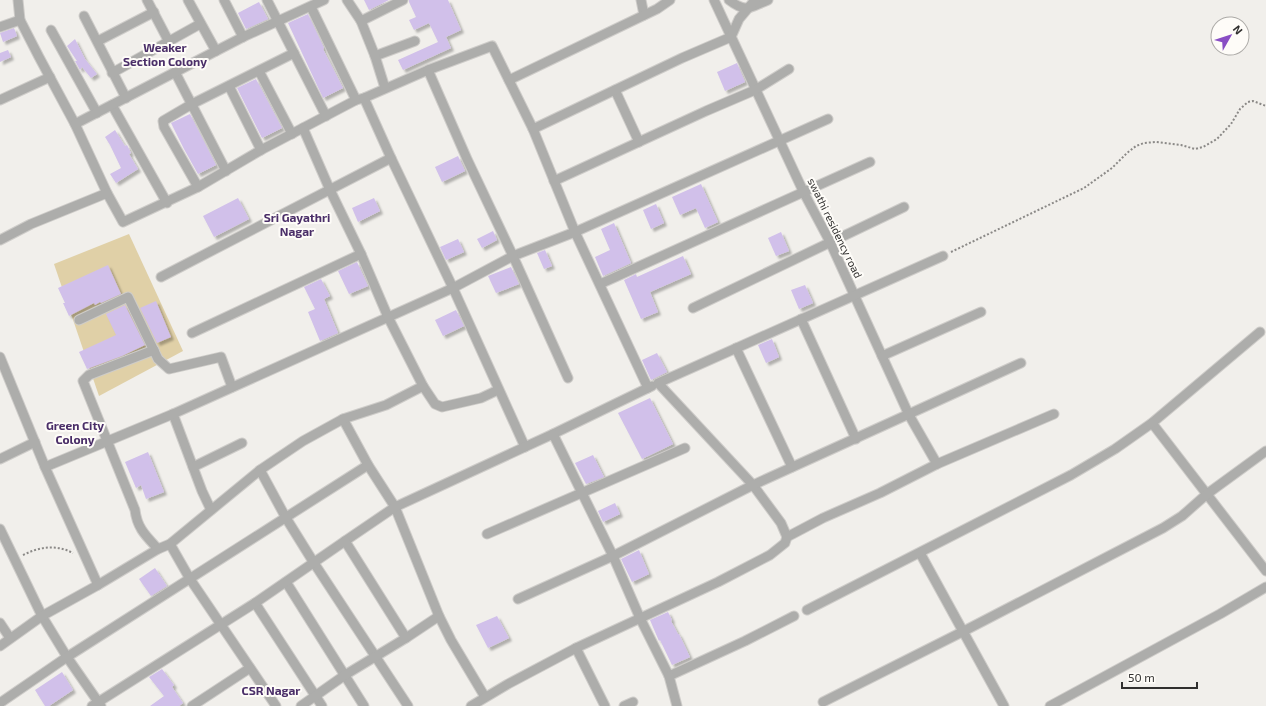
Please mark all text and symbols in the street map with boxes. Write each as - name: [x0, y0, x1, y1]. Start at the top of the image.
- north arrow: [1210, 16, 1250, 56]
- text: N: [1231, 22, 1246, 37]
- district label: Weaker Section Colony: [123, 40, 207, 69]
- street label: swathi residency road: [806, 176, 865, 280]
- district label: Sri Gayathri Nagar: [264, 210, 330, 238]
- district label: Green City Colony: [46, 418, 104, 447]
- scale bar: [1122, 664, 1197, 690]
- text: 50 m: [1128, 670, 1155, 684]
- district label: CSR Nagar: [242, 683, 300, 697]

